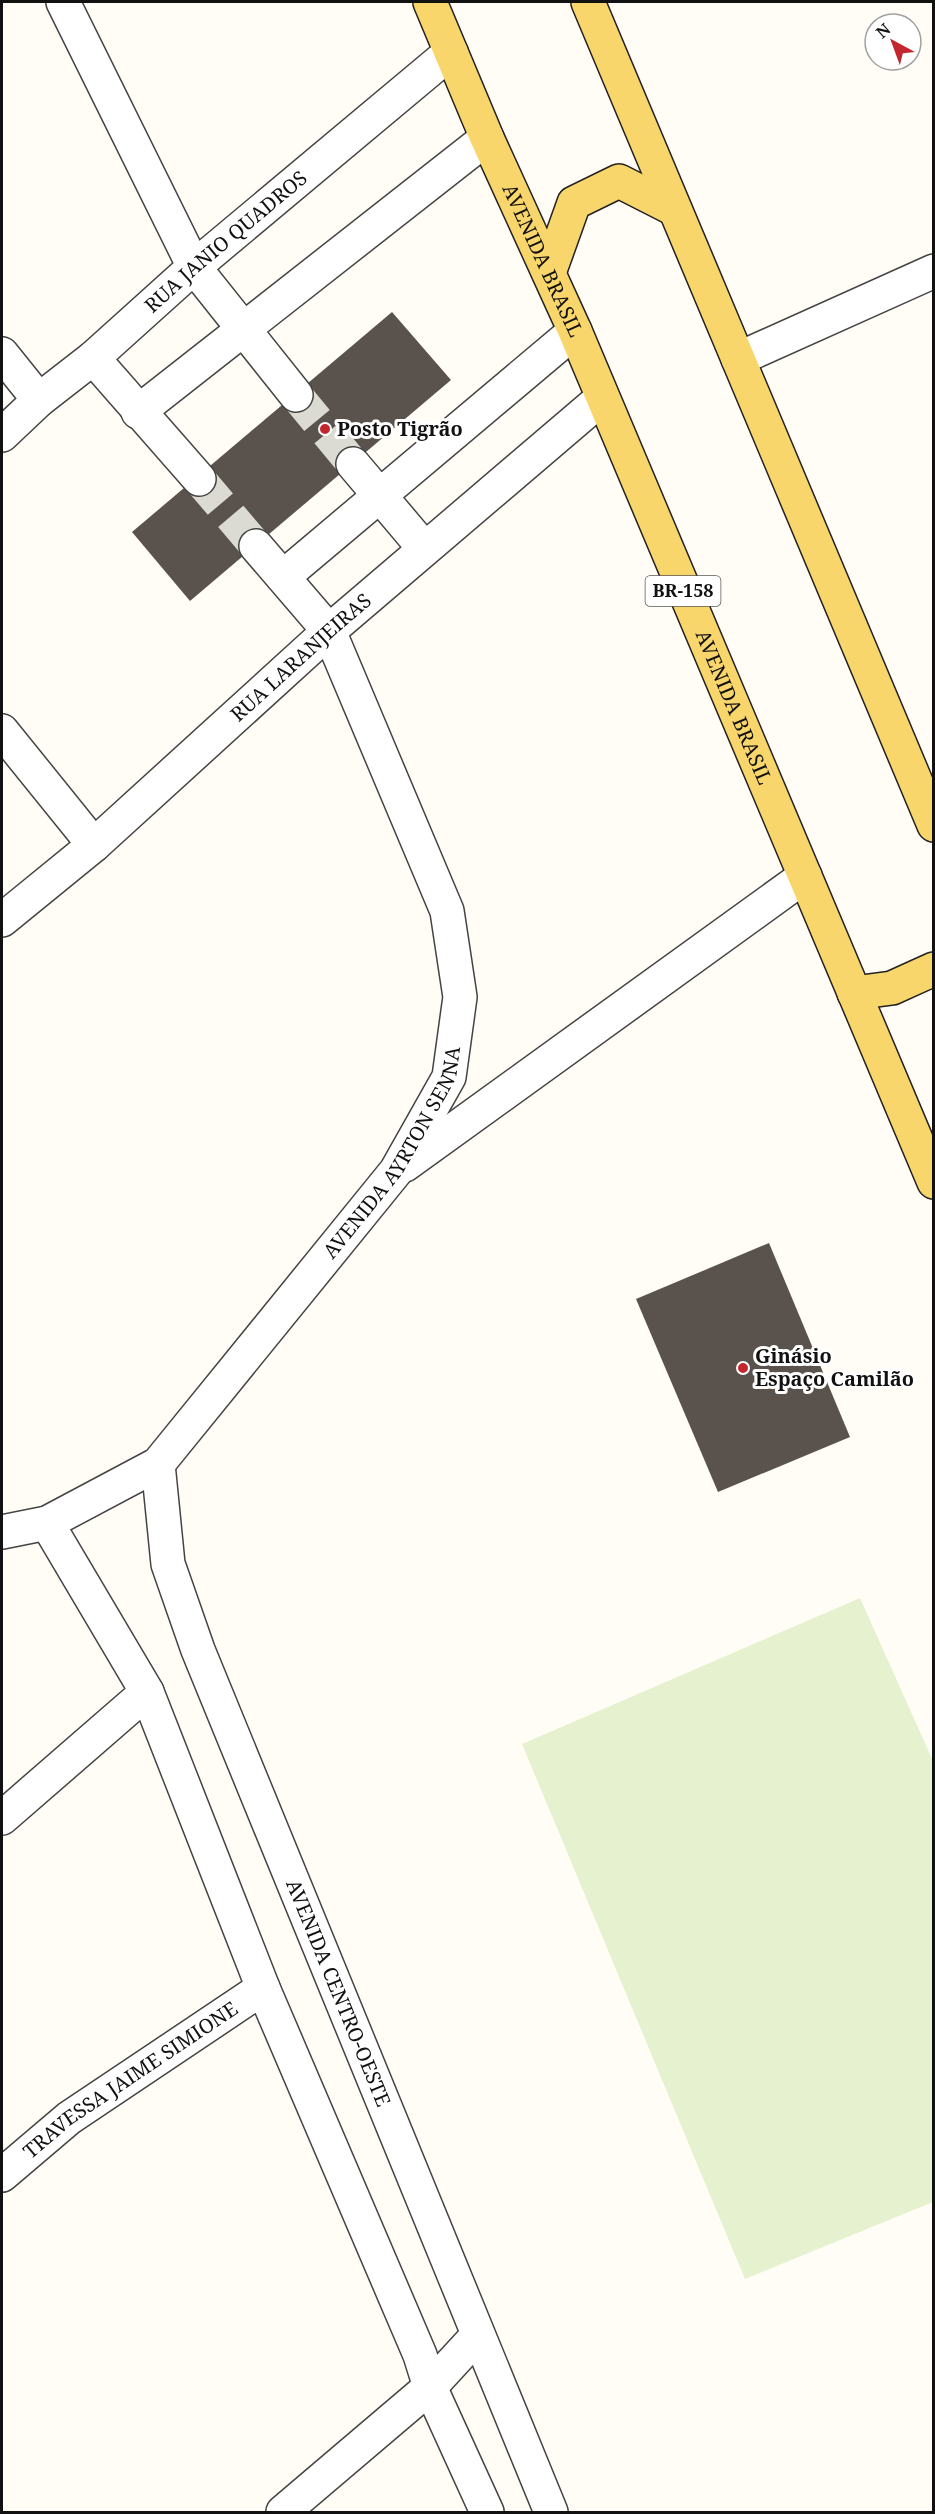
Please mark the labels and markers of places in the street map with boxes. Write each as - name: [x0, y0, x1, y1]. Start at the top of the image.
- place label: Posto Tigrão: [337, 415, 463, 442]
- marker: Posto Tigrão: [318, 422, 332, 436]
- place label: Ginásio Espaço Camilão: [755, 1342, 914, 1392]
- marker: Ginásio Espaço Camilão: [736, 1361, 750, 1375]

